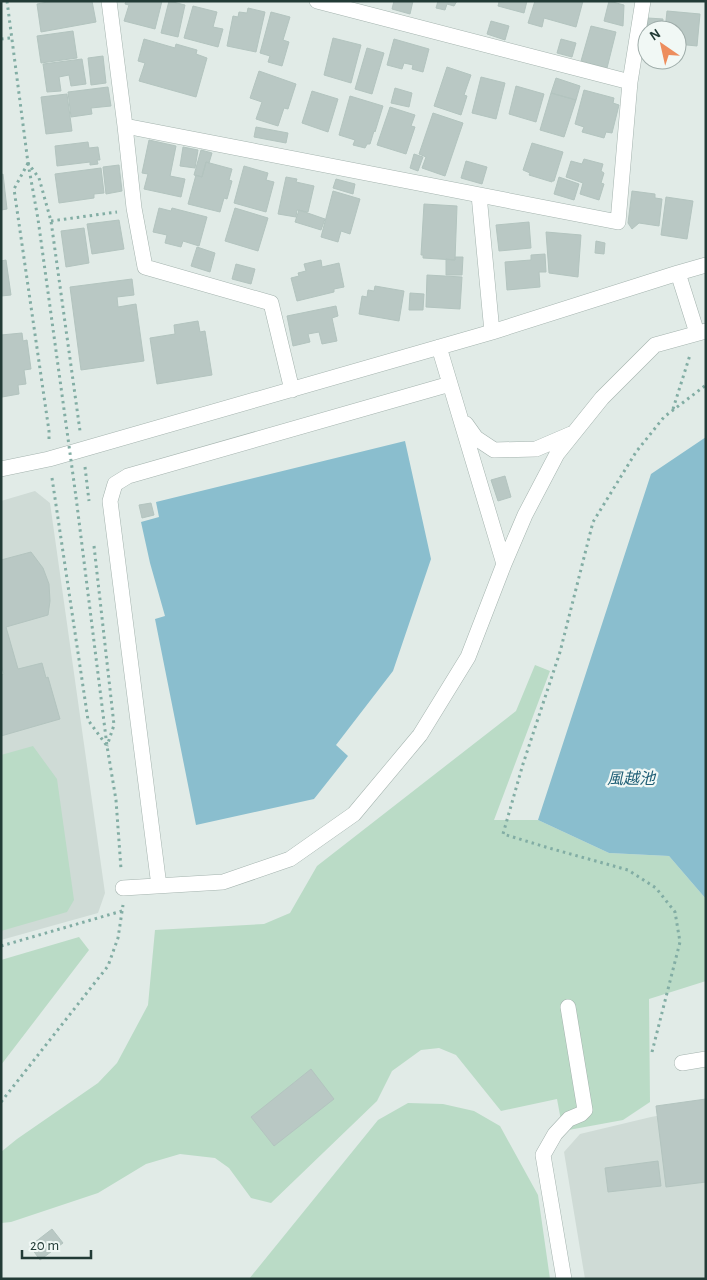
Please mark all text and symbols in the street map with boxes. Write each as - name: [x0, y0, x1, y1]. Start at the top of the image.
- north arrow: [637, 20, 687, 70]
- text: N: [647, 27, 663, 44]
- water label: 風越池: [607, 770, 657, 787]
- scale bar: [22, 1228, 91, 1260]
- text: 20 m: [30, 1238, 59, 1253]

